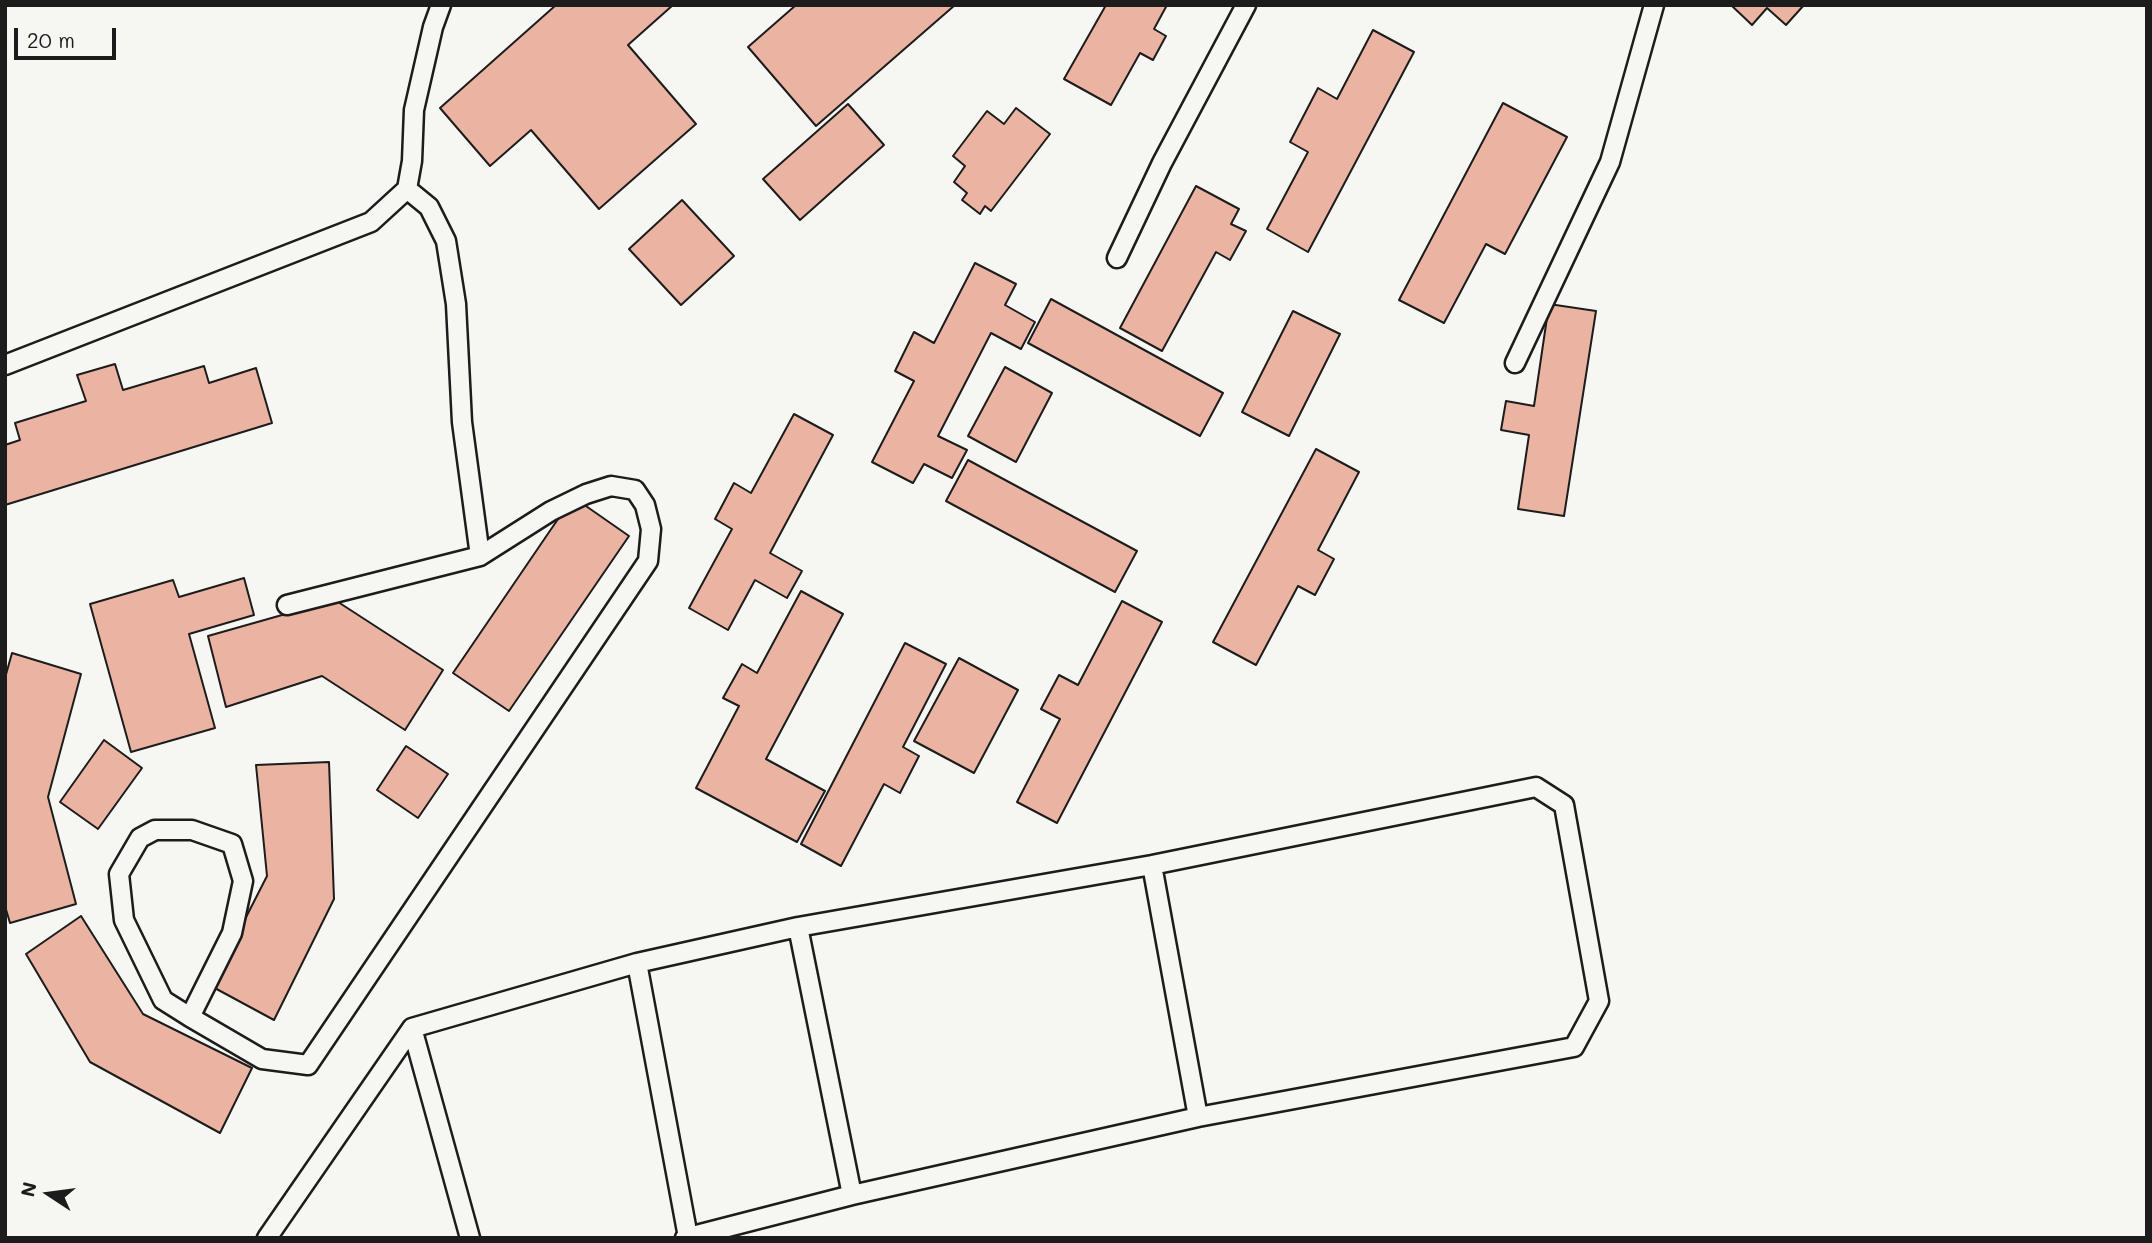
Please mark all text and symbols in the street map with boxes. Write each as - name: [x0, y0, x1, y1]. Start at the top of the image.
- scale bar: [18, 14, 119, 58]
- text: 20 m: [27, 26, 75, 53]
- north arrow: [14, 1159, 84, 1229]
- text: N: [14, 1179, 42, 1199]

